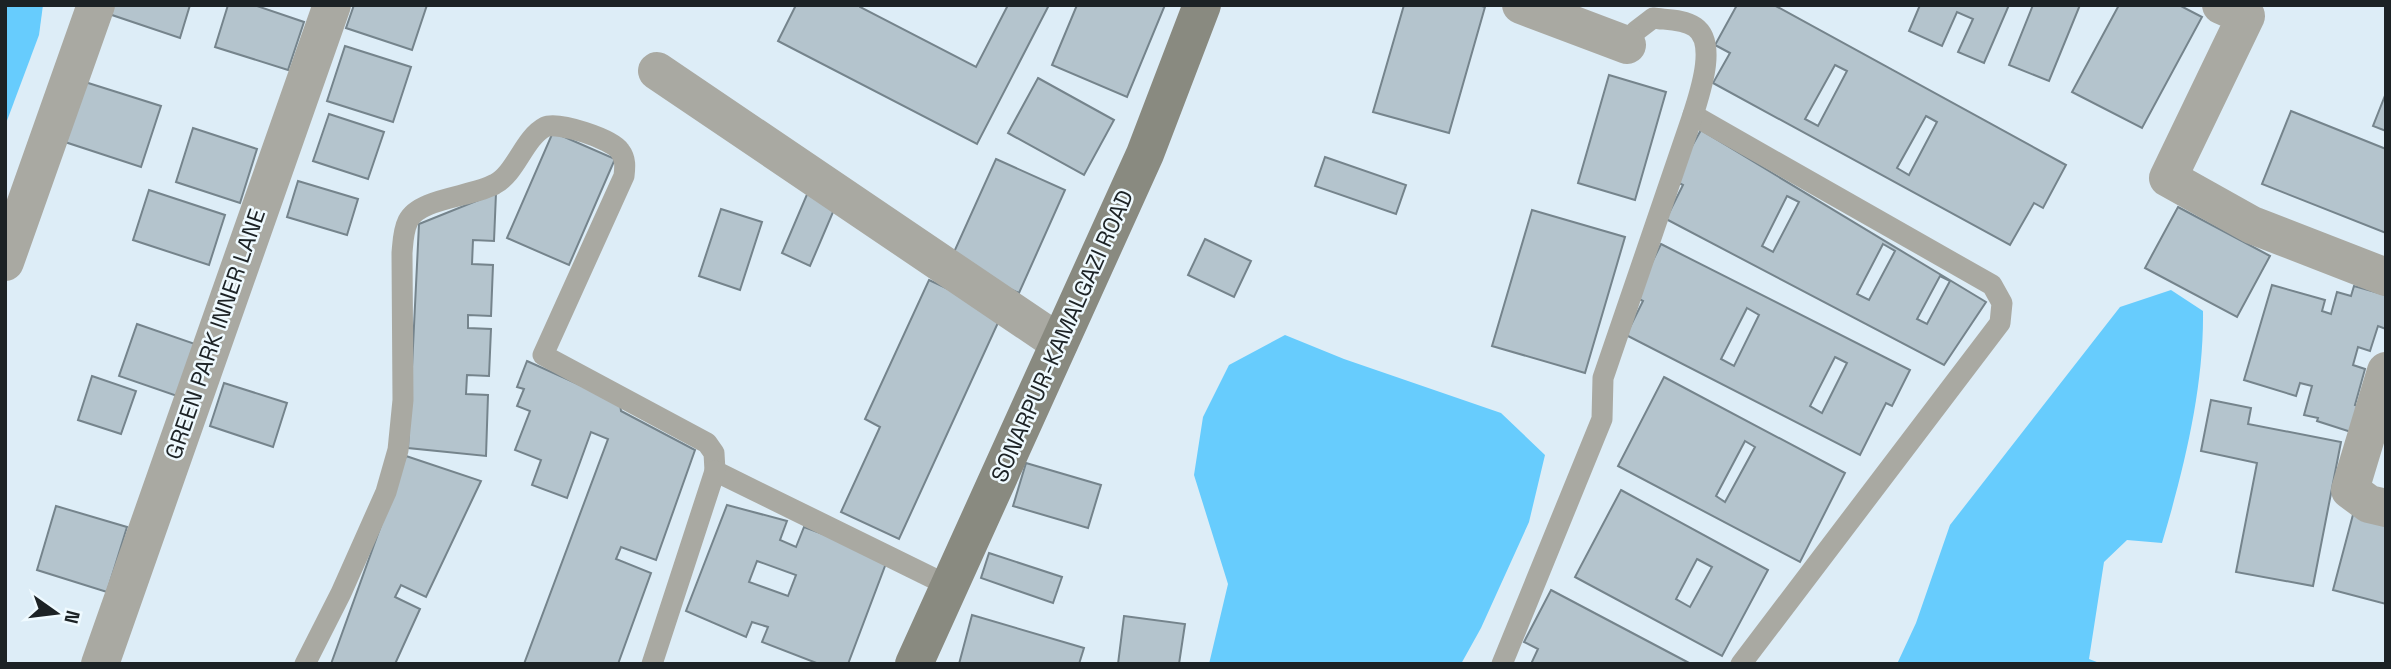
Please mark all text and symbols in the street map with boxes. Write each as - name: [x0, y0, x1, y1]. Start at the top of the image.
- street label: SONARPUR-KAMALGAZI ROAD: [984, 185, 1140, 487]
- street label: GREEN PARK INNER LANE: [158, 205, 272, 463]
- north arrow: [21, 578, 91, 648]
- text: N: [58, 608, 86, 626]

